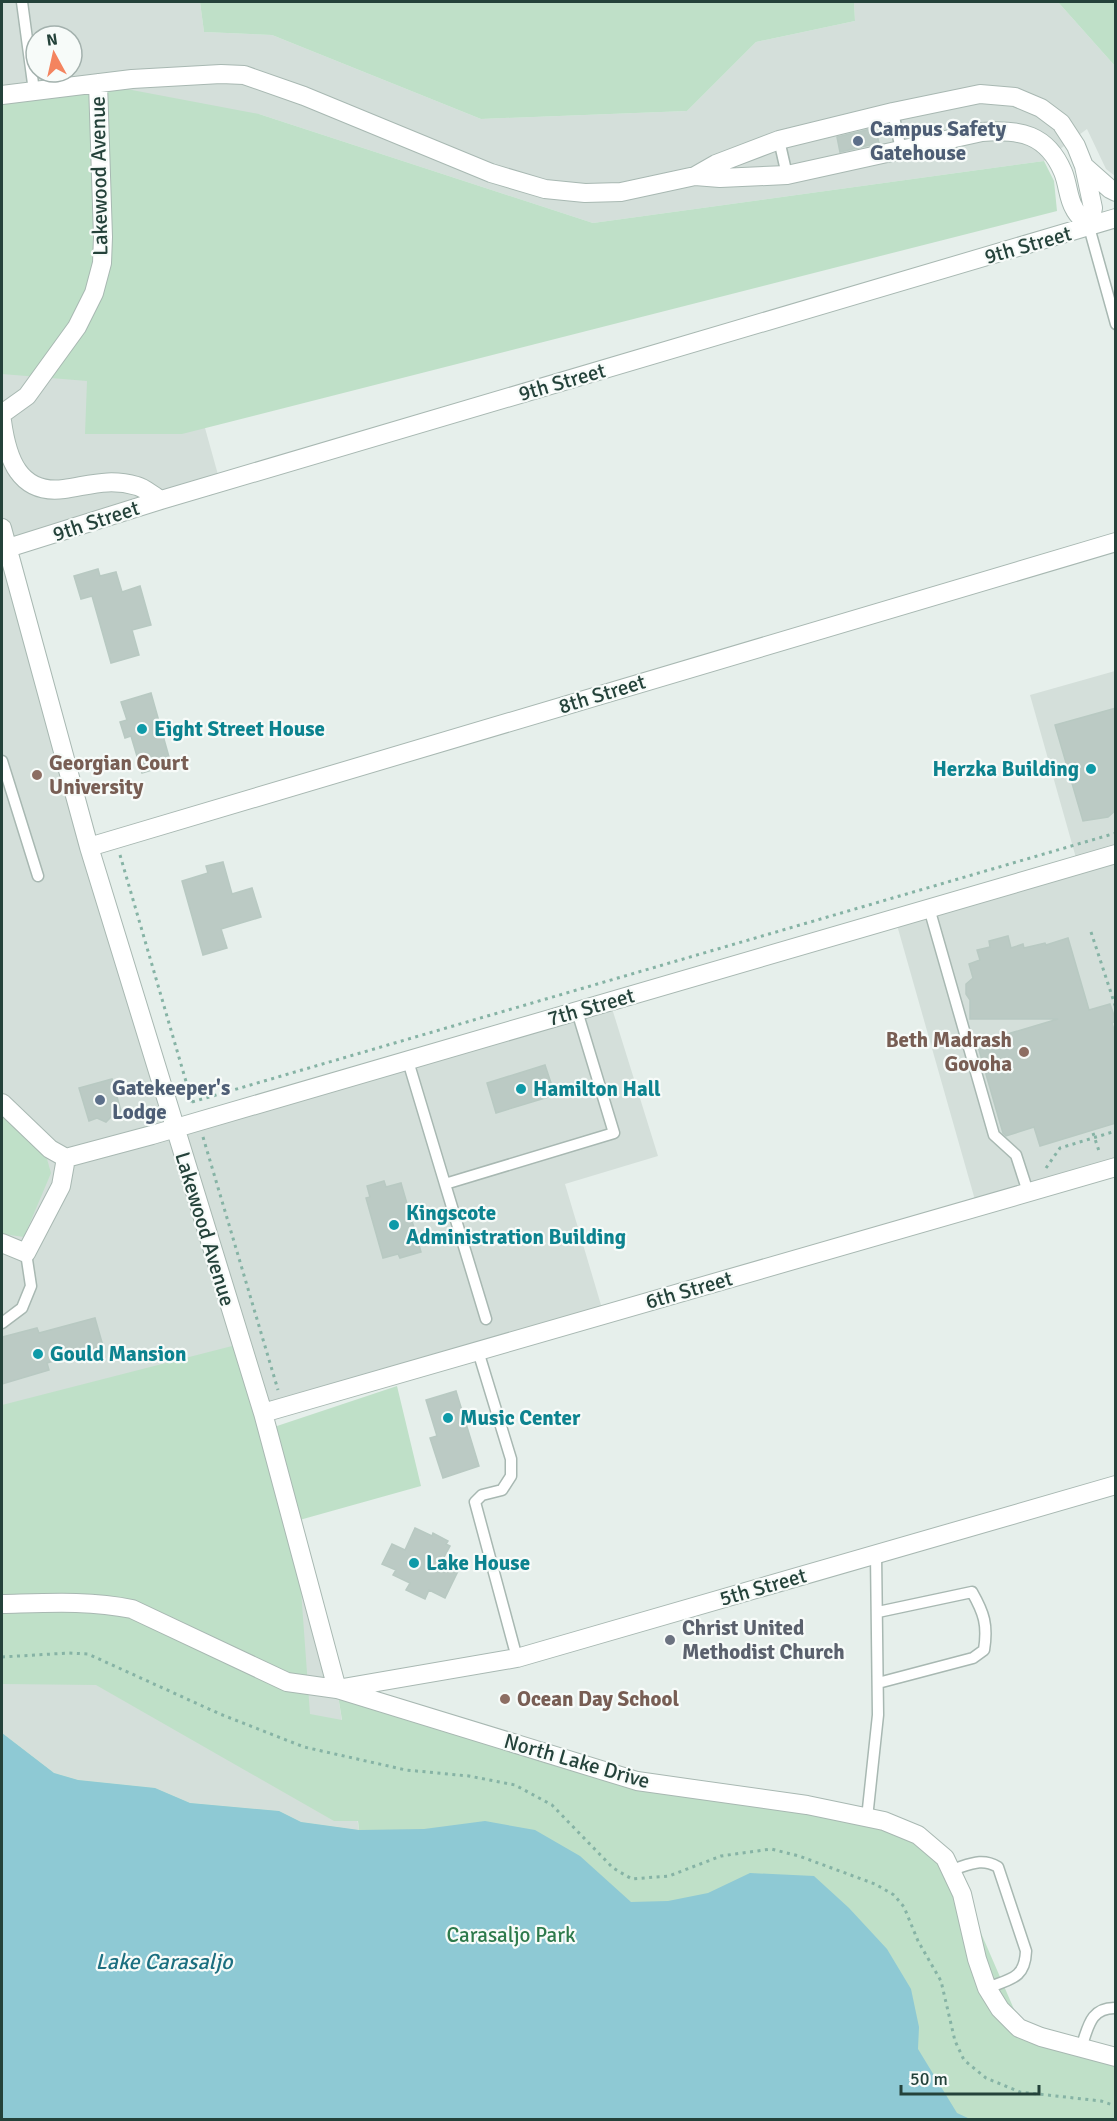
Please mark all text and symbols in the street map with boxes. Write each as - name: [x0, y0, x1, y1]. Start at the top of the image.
- north arrow: [24, 24, 84, 84]
- text: N: [45, 29, 59, 51]
- street label: Lakewood Avenue: [85, 96, 113, 256]
- place label: Campus Safety Gatehouse: [870, 116, 1007, 166]
- marker: Campus Safety Gatehouse: [851, 134, 865, 148]
- street label: 9th Street: [981, 220, 1075, 270]
- street label: 9th Street: [515, 357, 609, 407]
- street label: 9th Street: [49, 495, 143, 547]
- street label: 8th Street: [555, 668, 649, 720]
- place label: Eight Street House: [154, 716, 325, 742]
- marker: Eight Street House: [135, 722, 149, 736]
- place label: Georgian Court University: [49, 750, 189, 800]
- place label: Herzka Building: [932, 756, 1079, 782]
- marker: Herzka Building: [1084, 762, 1098, 776]
- marker: Georgian Court University: [30, 768, 44, 782]
- street label: 7th Street: [544, 982, 638, 1032]
- place label: Beth Madrash Govoha: [886, 1027, 1012, 1077]
- marker: Beth Madrash Govoha: [1017, 1045, 1031, 1059]
- place label: Gatekeeper's Lodge: [112, 1075, 230, 1125]
- place label: Hamilton Hall: [533, 1076, 661, 1102]
- marker: Hamilton Hall: [514, 1082, 528, 1096]
- marker: Gatekeeper's Lodge: [93, 1093, 107, 1107]
- street label: Lakewood Avenue: [169, 1149, 241, 1309]
- place label: Kingscote Administration Building: [406, 1200, 626, 1250]
- marker: Kingscote Administration Building: [387, 1218, 401, 1232]
- street label: 6th Street: [642, 1265, 736, 1315]
- place label: Gould Mansion: [50, 1341, 186, 1367]
- marker: Gould Mansion: [31, 1347, 45, 1361]
- place label: Music Center: [460, 1405, 581, 1431]
- marker: Music Center: [441, 1411, 455, 1425]
- place label: Lake House: [426, 1550, 530, 1576]
- marker: Lake House: [407, 1556, 421, 1570]
- street label: 5th Street: [716, 1562, 810, 1612]
- place label: Christ United Methodist Church: [682, 1615, 845, 1665]
- marker: Christ United Methodist Church: [663, 1633, 677, 1647]
- place label: Ocean Day School: [517, 1686, 679, 1712]
- marker: Ocean Day School: [498, 1692, 512, 1706]
- street label: North Lake Drive: [501, 1728, 653, 1794]
- park label: Carasaljo Park: [446, 1922, 576, 1948]
- water label: Lake Carasaljo: [96, 1948, 234, 1975]
- scale bar: [901, 2058, 1039, 2096]
- text: 50 m: [910, 2068, 948, 2090]

